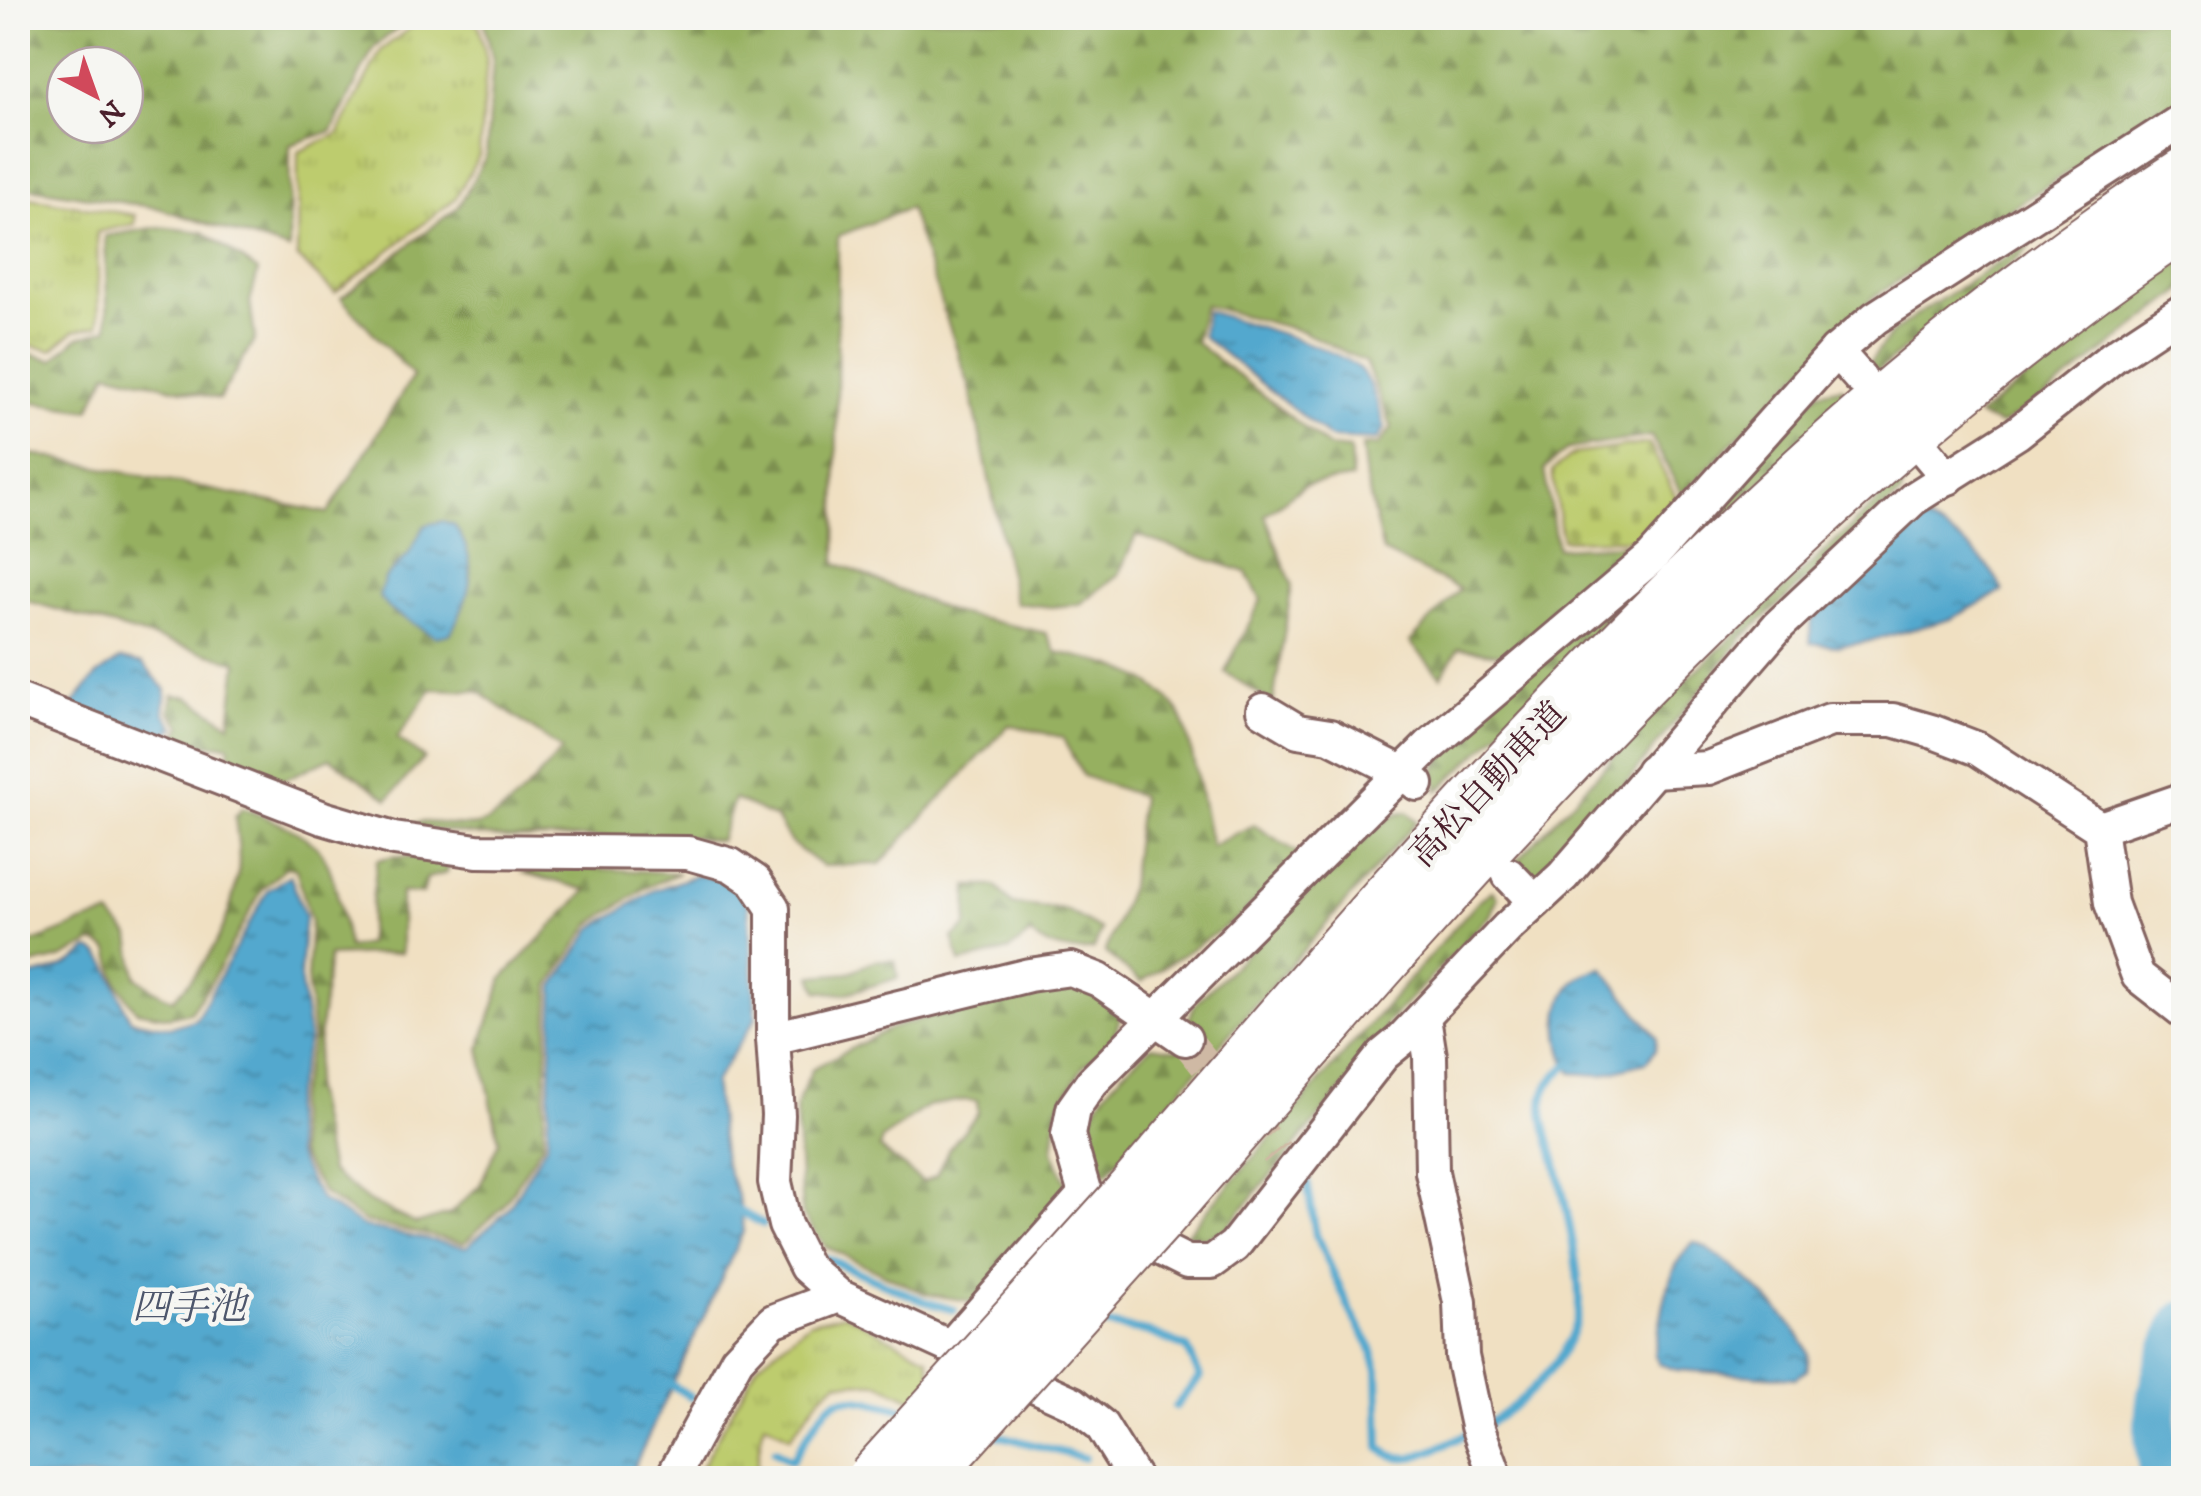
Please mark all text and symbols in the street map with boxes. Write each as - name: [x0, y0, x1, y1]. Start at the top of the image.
- north arrow: [45, 45, 145, 145]
- text: N: [90, 92, 131, 133]
- street label: 高松自動車道: [1401, 693, 1577, 877]
- water label: 四手池: [132, 1284, 250, 1332]

